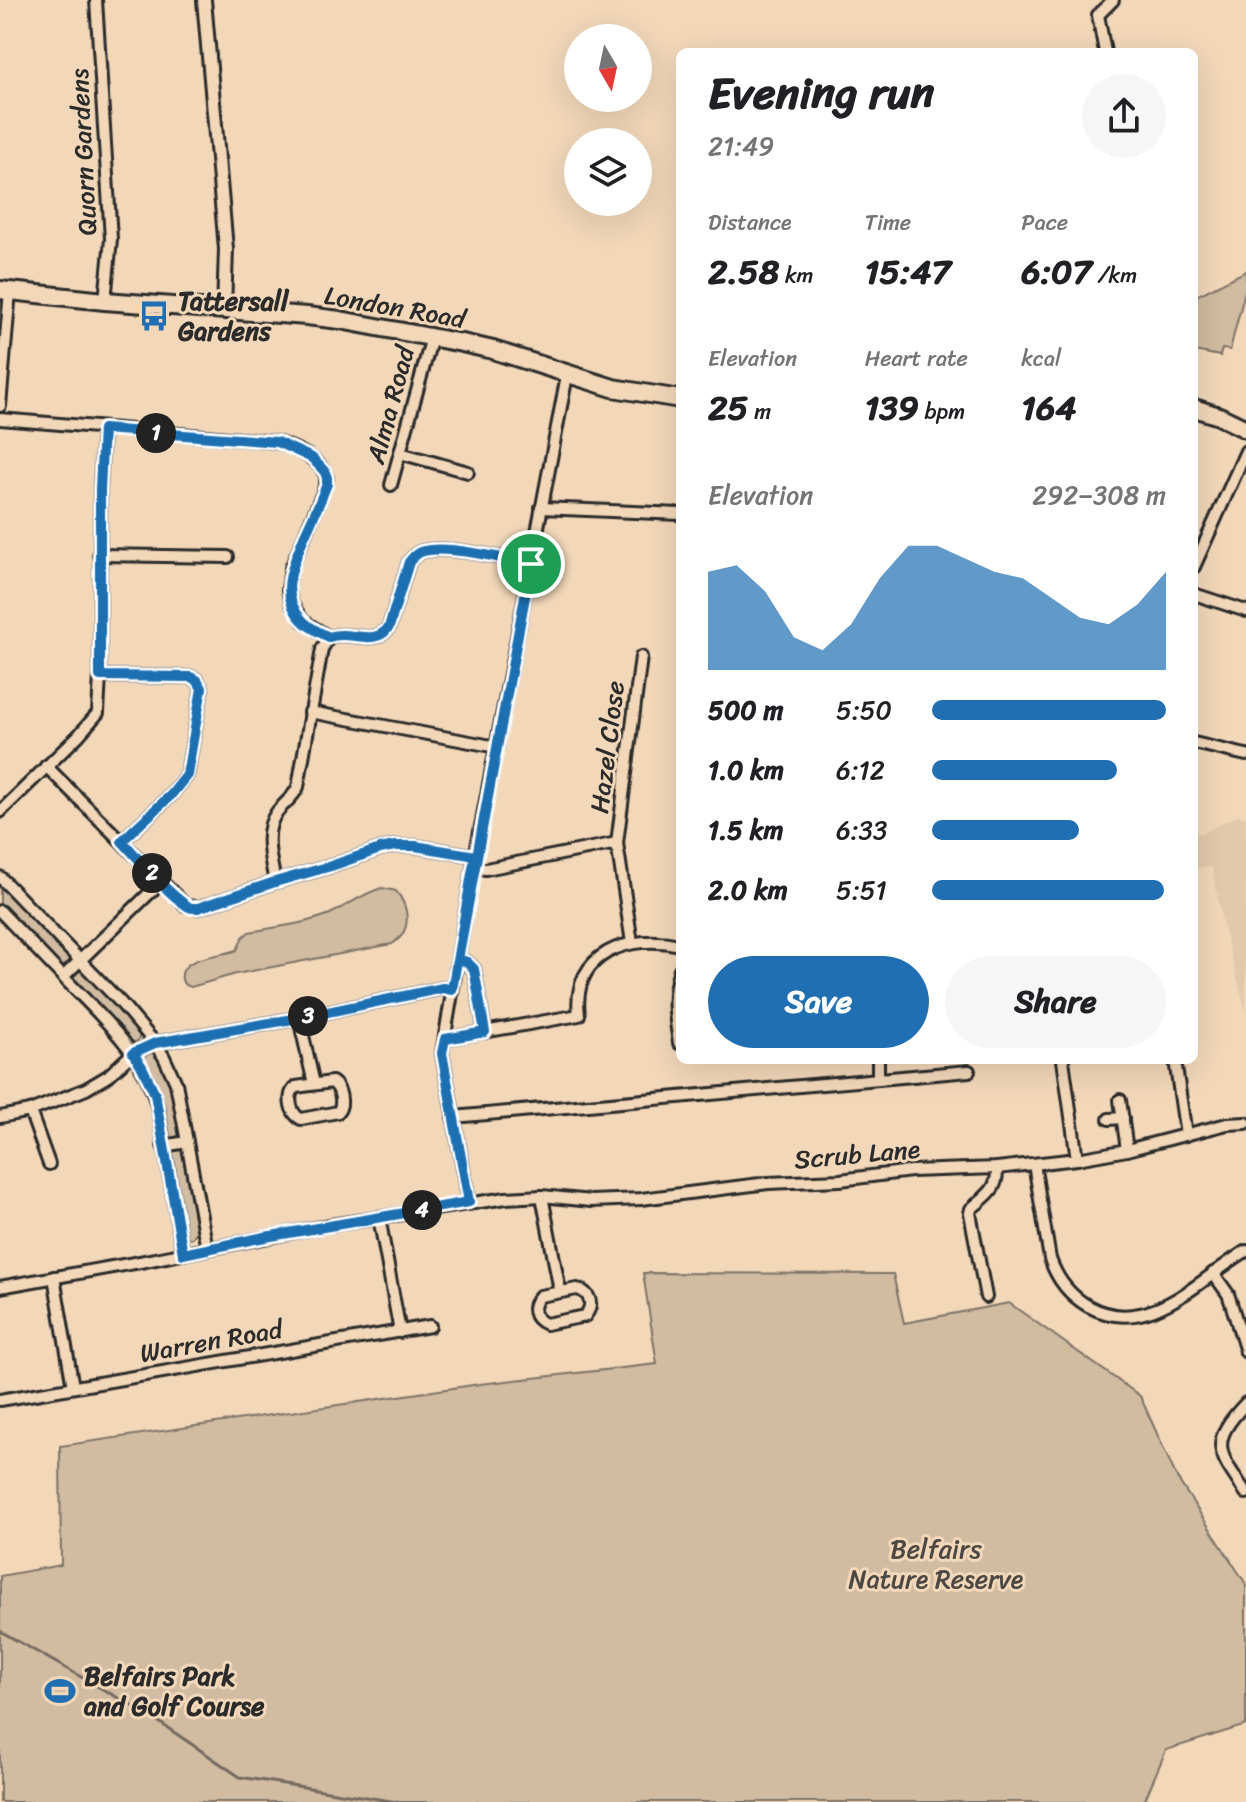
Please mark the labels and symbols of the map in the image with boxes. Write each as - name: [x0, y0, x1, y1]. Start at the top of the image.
- north arrow: [564, 24, 652, 112]
- street label: Quorn Gardens: [56, 67, 110, 237]
- street label: London Road: [321, 272, 471, 342]
- place label: Tattersall Gardens: [178, 278, 290, 354]
- bus stop icon: Tattersall Gardens: [137, 299, 171, 333]
- street label: Alma Road: [352, 339, 428, 470]
- pin: 1: [136, 413, 176, 453]
- pin: [497, 530, 565, 598]
- street label: Hazel Close: [576, 678, 638, 816]
- pin: 2: [132, 853, 172, 893]
- pin: 3: [288, 996, 328, 1036]
- street label: Scrub Lane: [792, 1126, 922, 1182]
- pin: 4: [402, 1190, 442, 1230]
- street label: Warren Road: [136, 1305, 288, 1376]
- park label: Belfairs Nature Reserve: [849, 1526, 1024, 1602]
- place label: Belfairs Park and Golf Course: [83, 1653, 265, 1729]
- sports icon: Belfairs Park and Golf Course: [43, 1674, 77, 1708]

